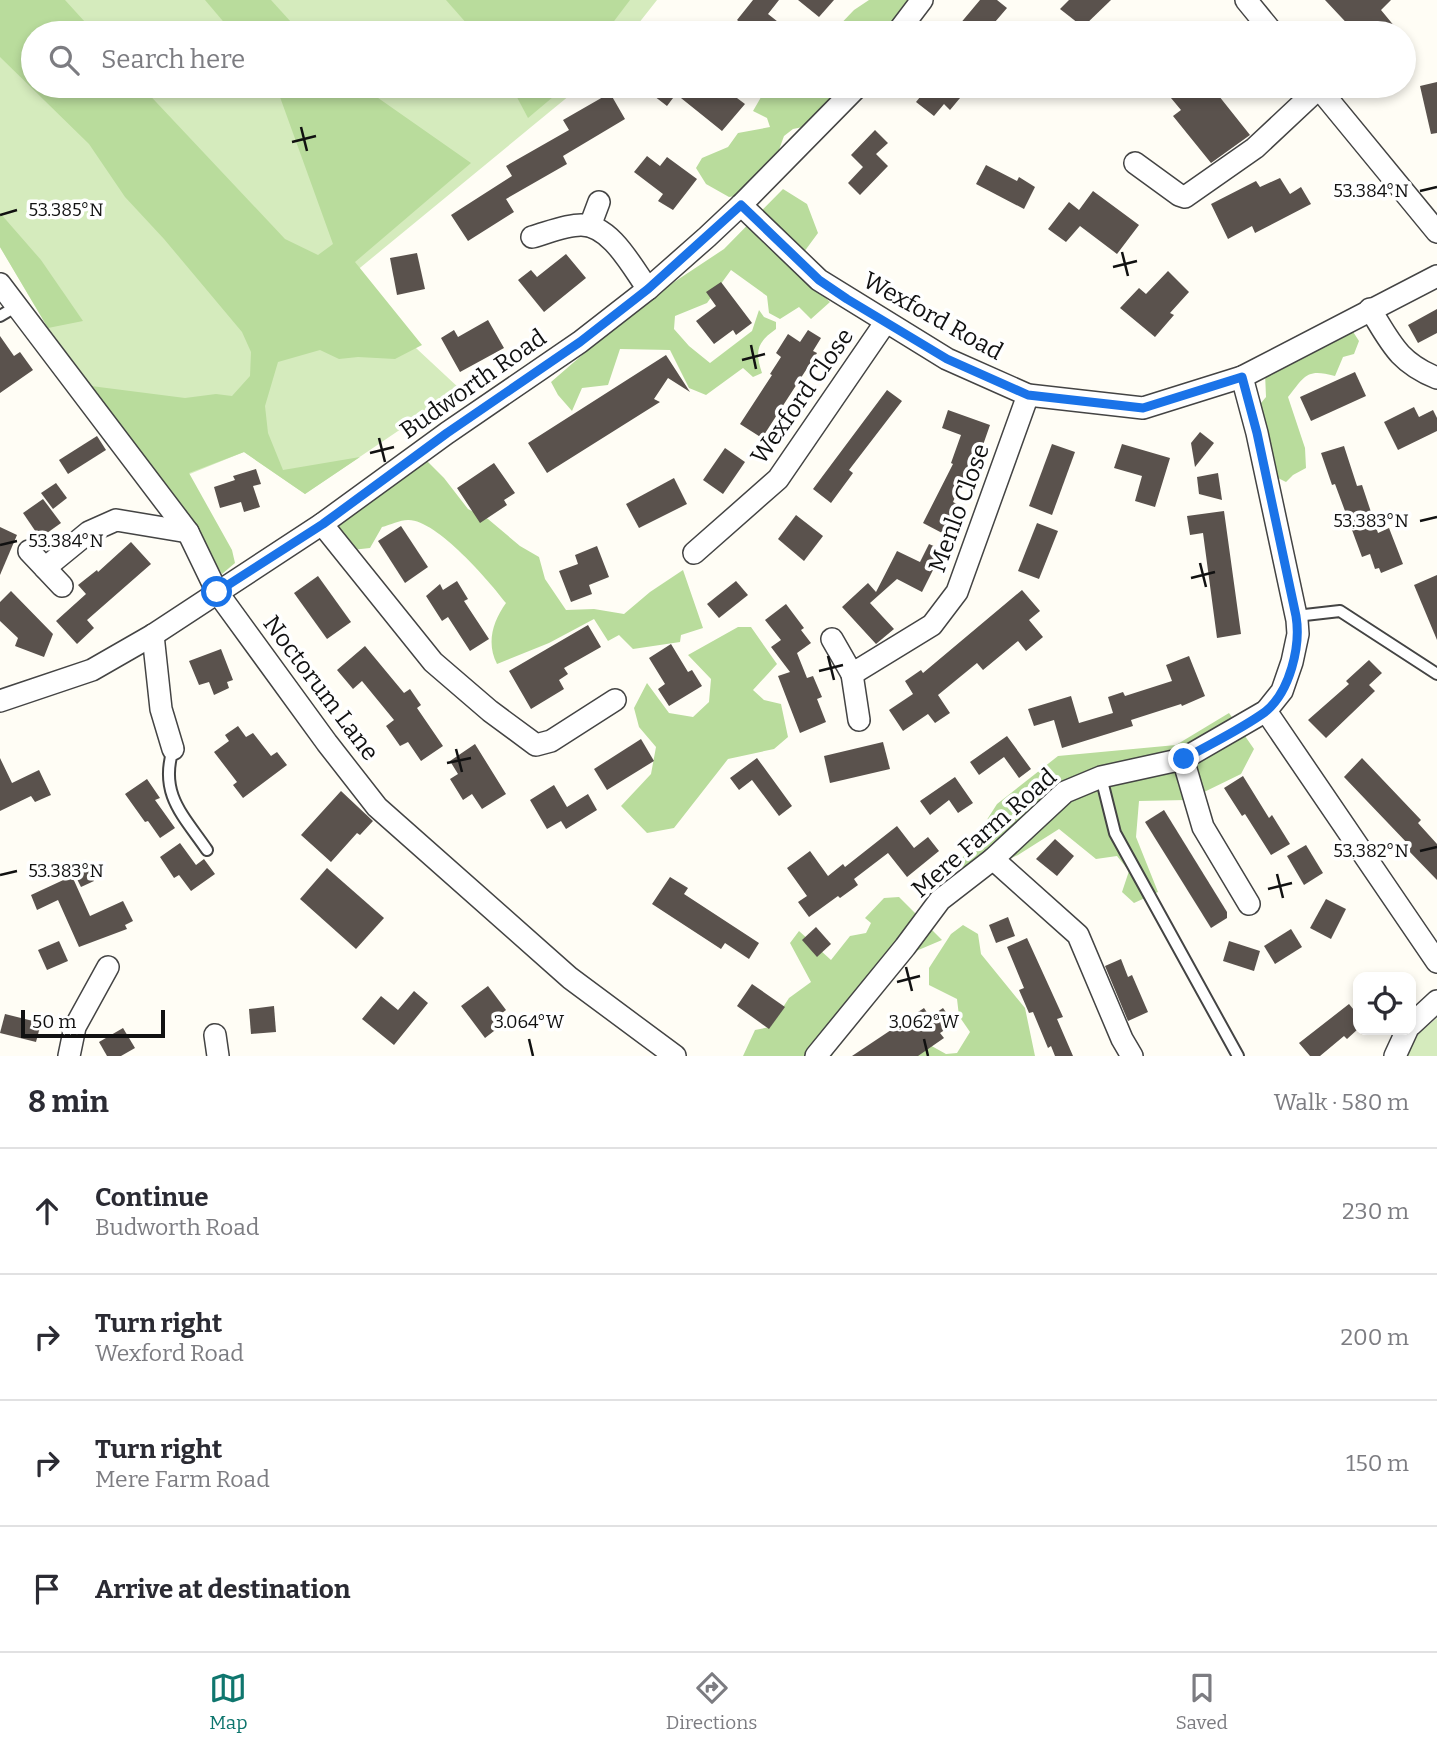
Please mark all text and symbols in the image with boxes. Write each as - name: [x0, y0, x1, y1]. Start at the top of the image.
- search box: [21, 21, 1416, 98]
- icon: search: [45, 41, 83, 79]
- text: Search here: [101, 44, 245, 75]
- text: 53.384°N: [1333, 180, 1409, 202]
- text: 53.385°N: [28, 199, 104, 221]
- street label: Wexford Road: [858, 266, 1008, 366]
- street label: Budworth Road: [395, 323, 551, 445]
- street label: Wexford Close: [745, 323, 859, 469]
- street label: Menlo Close: [923, 440, 995, 576]
- text: 53.383°N: [1333, 510, 1409, 532]
- text: 53.384°N: [28, 530, 104, 552]
- route start: [201, 576, 232, 607]
- street label: Noctorum Lane: [257, 610, 385, 766]
- route end: [1168, 743, 1199, 774]
- street label: Mere Farm Road: [906, 763, 1062, 903]
- text: 53.382°N: [1333, 840, 1409, 862]
- text: 53.383°N: [28, 860, 104, 882]
- map controls: [1353, 972, 1416, 1035]
- button: locate: [1353, 972, 1416, 1035]
- scale bar: [21, 1007, 164, 1039]
- text: 50 m: [32, 1010, 76, 1033]
- text: 3.064°W: [494, 1011, 565, 1033]
- text: 3.062°W: [889, 1011, 960, 1033]
- text: 8 min: [28, 1084, 109, 1120]
- text: Walk · 580 m: [1274, 1088, 1409, 1116]
- text: Continue: [95, 1182, 209, 1213]
- icon: ahead: [28, 1192, 66, 1230]
- text: 230 m: [1342, 1197, 1409, 1225]
- text: Budworth Road: [95, 1213, 259, 1241]
- text: Turn right: [95, 1308, 222, 1339]
- icon: right: [28, 1318, 66, 1356]
- text: 200 m: [1340, 1323, 1409, 1351]
- text: Wexford Road: [95, 1339, 244, 1367]
- text: Turn right: [95, 1434, 222, 1465]
- icon: right: [28, 1444, 66, 1482]
- text: 150 m: [1346, 1449, 1409, 1477]
- text: Mere Farm Road: [95, 1465, 270, 1493]
- icon: arrive: [28, 1570, 66, 1608]
- text: Arrive at destination: [95, 1574, 350, 1605]
- tab: Map: [209, 1669, 248, 1734]
- tab: Directions: [666, 1669, 757, 1734]
- tab: Saved: [1176, 1669, 1228, 1734]

